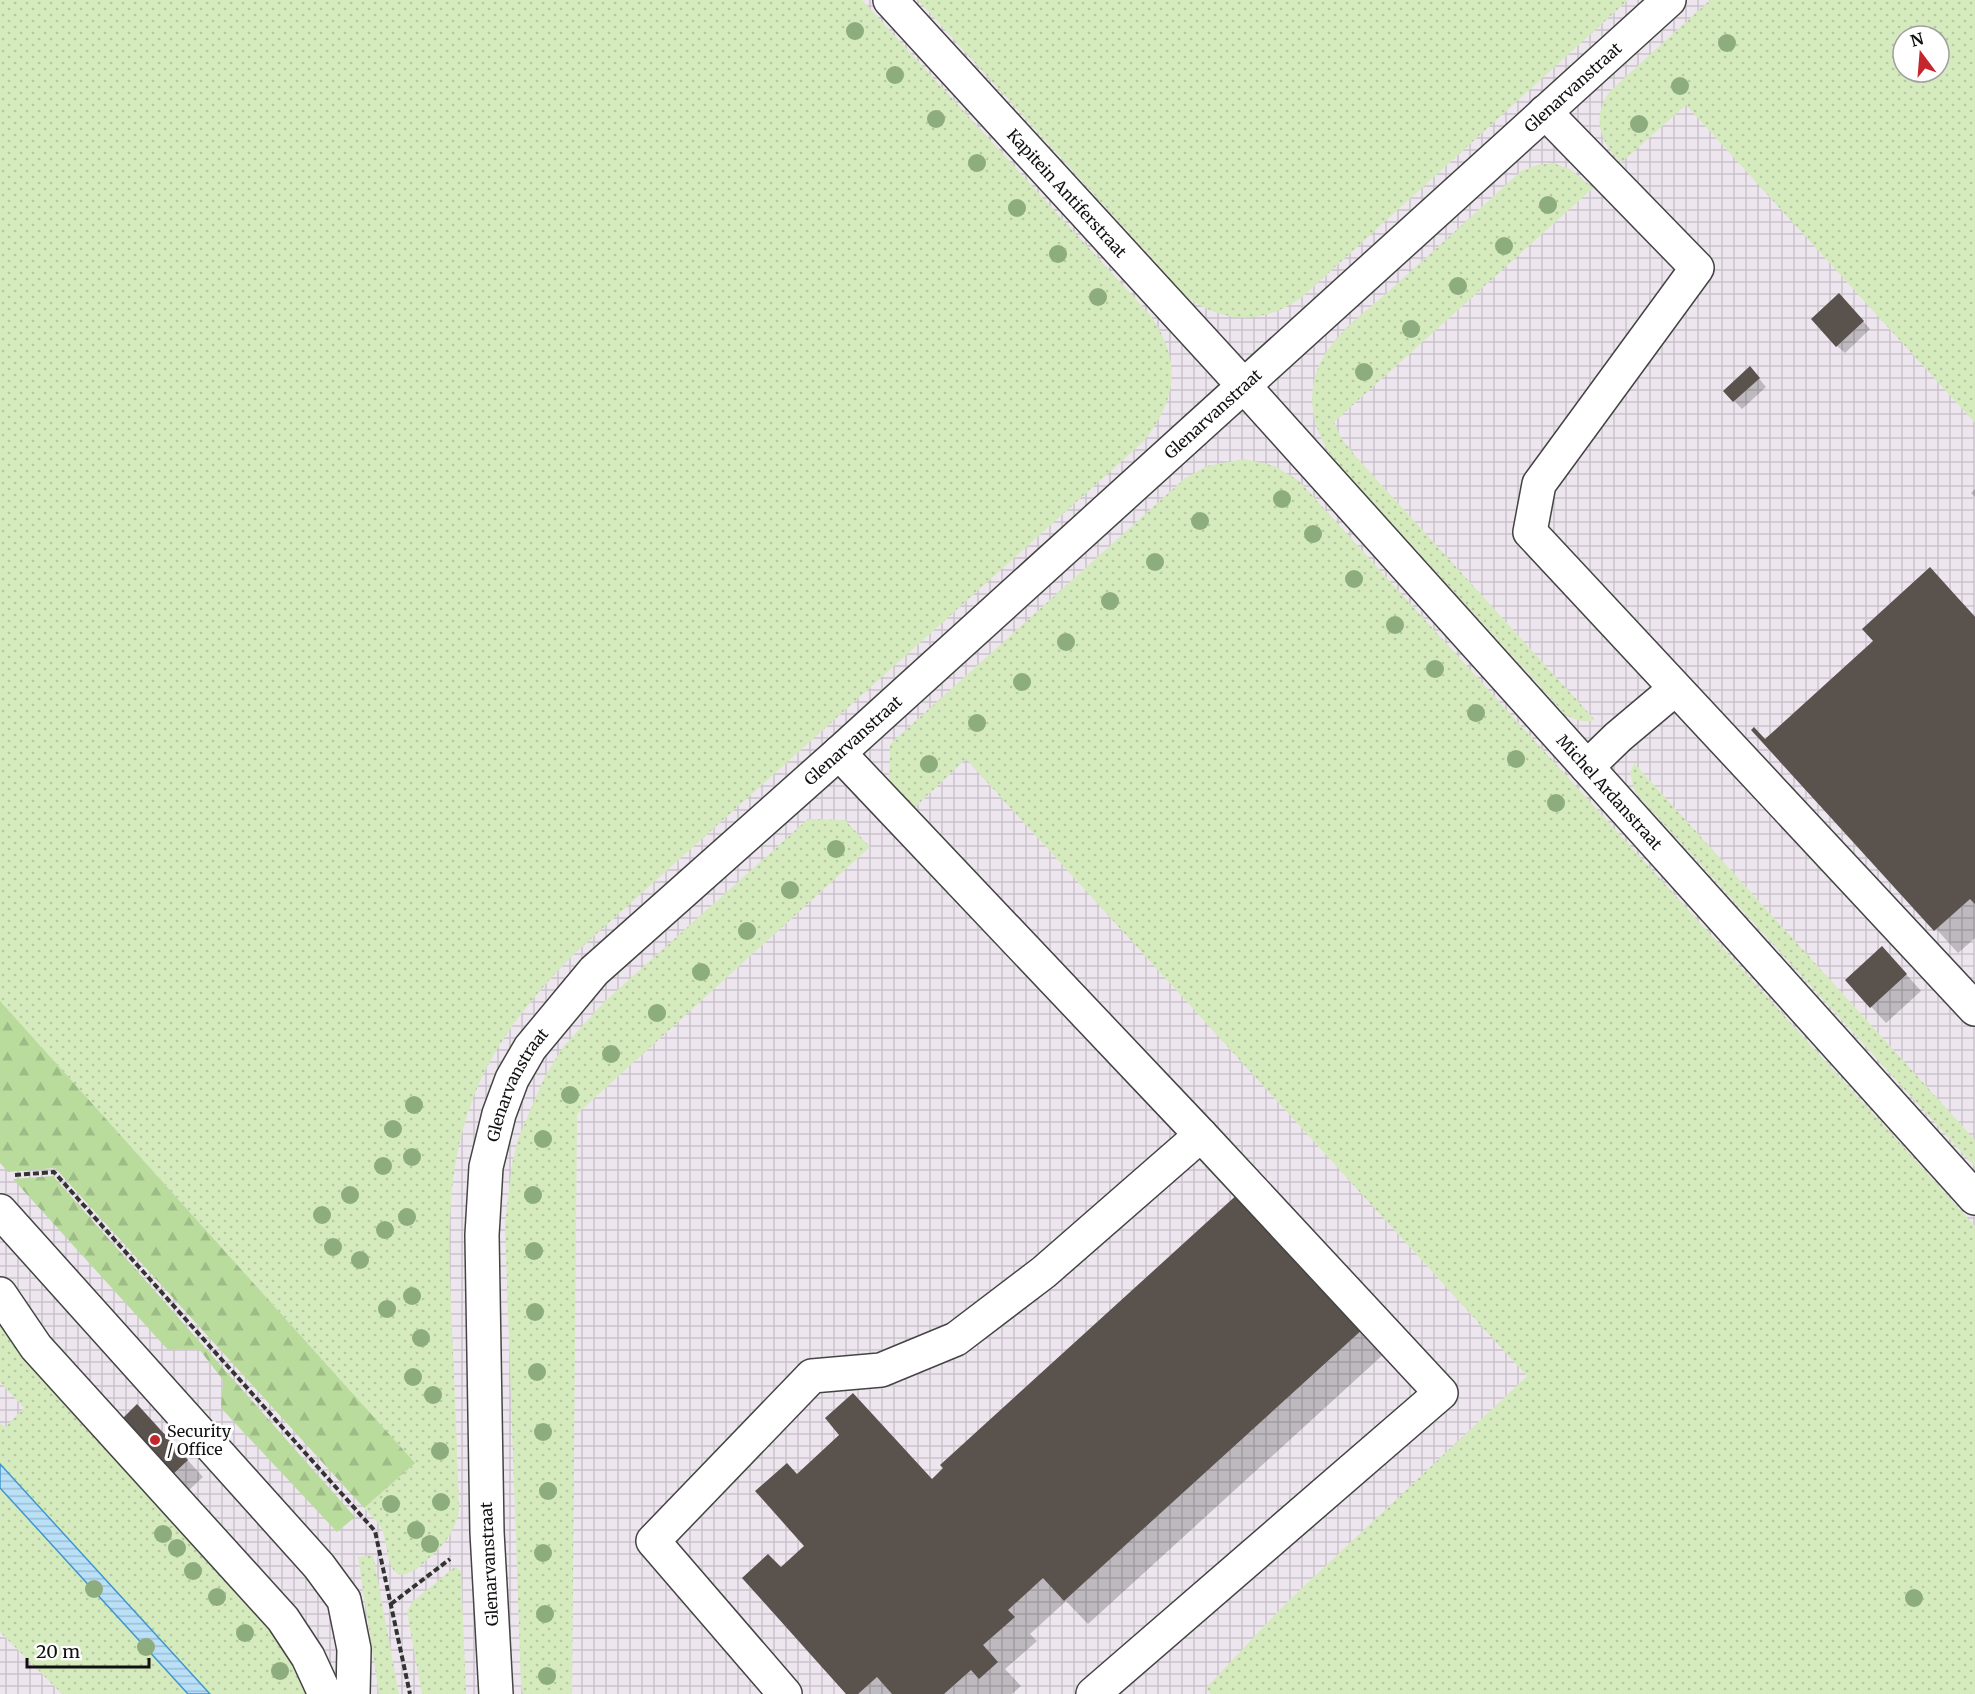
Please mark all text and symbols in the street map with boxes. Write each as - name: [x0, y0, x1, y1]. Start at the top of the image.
- north arrow: [1891, 24, 1951, 84]
- text: N: [1908, 28, 1926, 51]
- street label: Glenarvanstraat: [1520, 38, 1626, 137]
- street label: Kapitein Antiferstraat: [1003, 125, 1132, 262]
- street label: Glenarvanstraat: [1160, 364, 1266, 463]
- street label: Glenarvanstraat: [800, 691, 906, 789]
- street label: Michel Ardanstraat: [1552, 730, 1667, 854]
- street label: Glenarvanstraat: [483, 1023, 553, 1144]
- place label: Security / Office: [167, 1421, 232, 1459]
- marker: Security / Office: [148, 1433, 162, 1447]
- street label: Glenarvanstraat: [476, 1501, 502, 1627]
- scale bar: [27, 1631, 148, 1669]
- text: 20 m: [36, 1640, 80, 1663]

